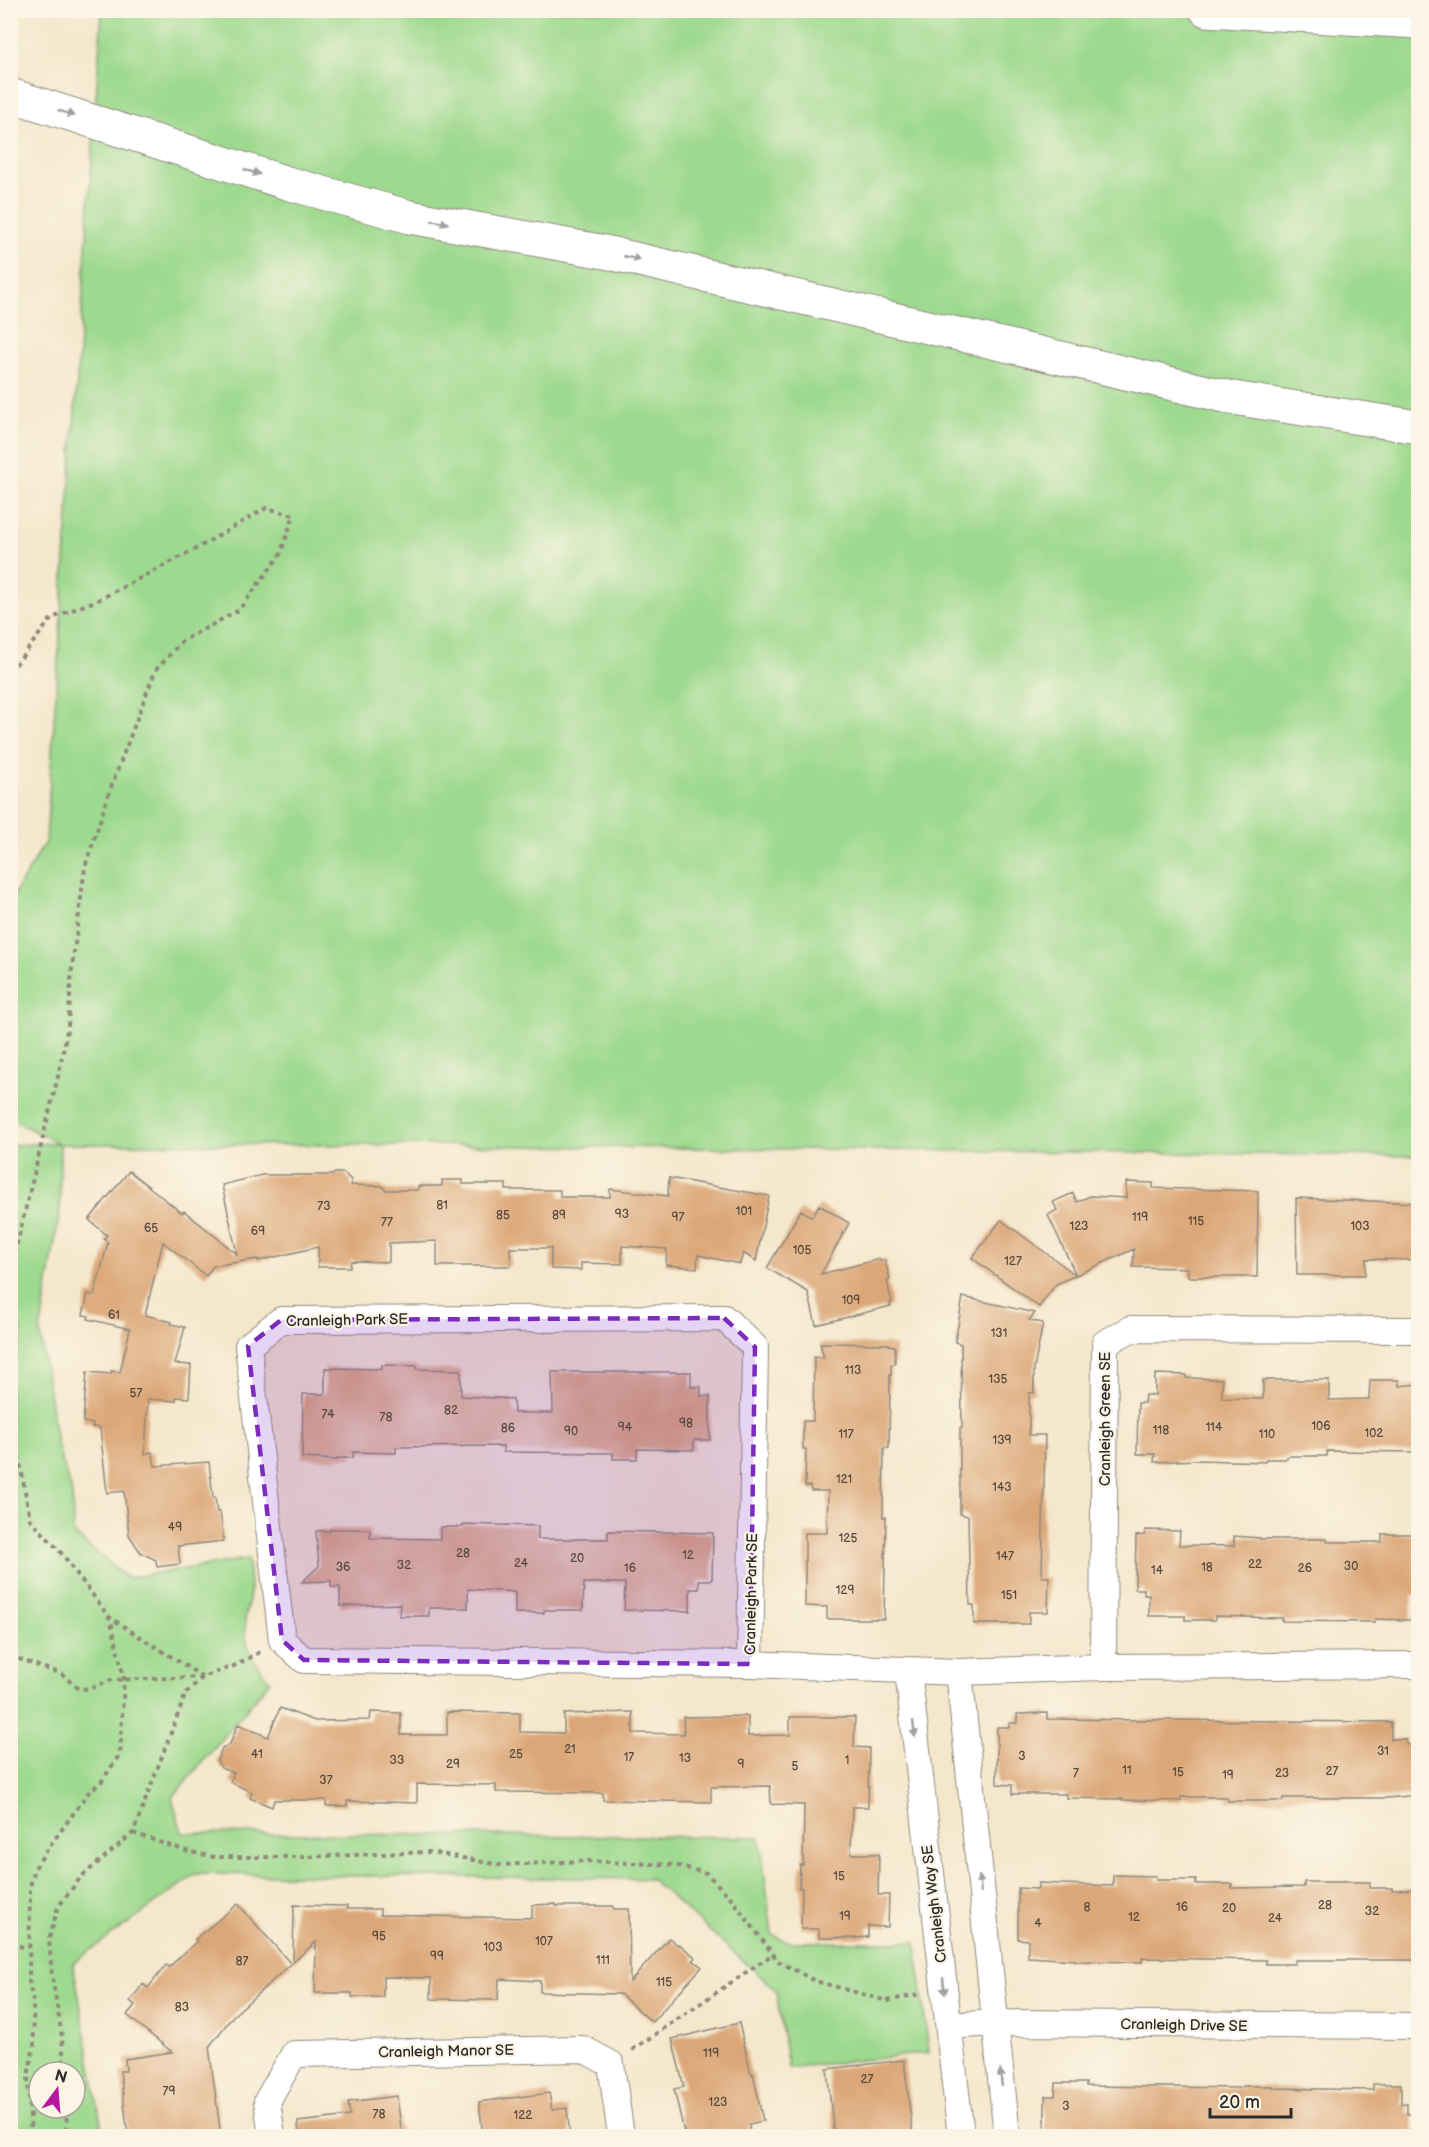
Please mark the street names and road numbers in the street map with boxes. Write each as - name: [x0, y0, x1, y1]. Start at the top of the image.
- street label: Cranleigh Park SE: [286, 1310, 408, 1331]
- street label: Cranleigh Green SE: [1096, 1352, 1115, 1486]
- street label: Cranleigh Park SE: [741, 1533, 762, 1655]
- street label: Cranleigh Way SE: [918, 1844, 951, 1964]
- street label: Cranleigh Drive SE: [1120, 2015, 1248, 2036]
- street label: Cranleigh Manor SE: [378, 2041, 514, 2062]

